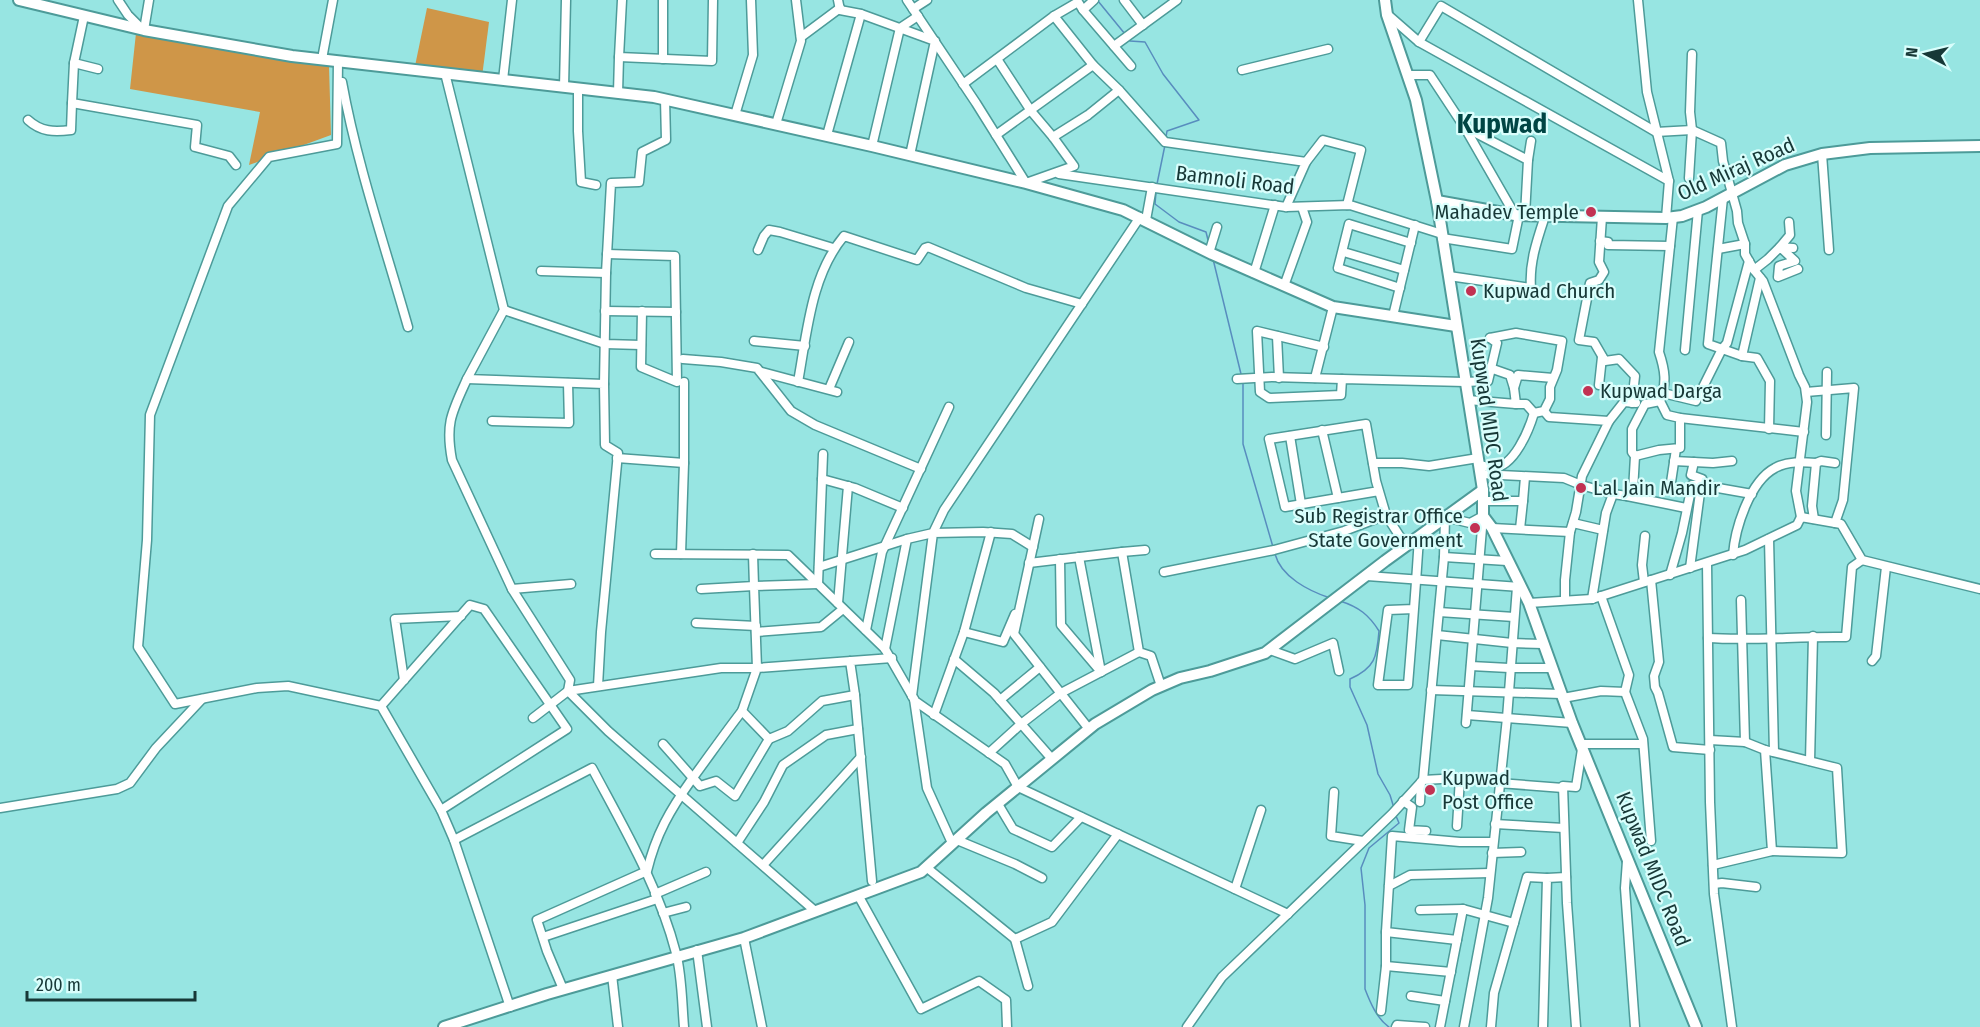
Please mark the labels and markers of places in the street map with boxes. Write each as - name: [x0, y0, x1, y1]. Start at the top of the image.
- place label: Mahadev Temple: [1435, 199, 1579, 225]
- marker: Mahadev Temple: [1584, 205, 1598, 219]
- place label: Kupwad Church: [1483, 278, 1615, 304]
- marker: Kupwad Church: [1464, 284, 1478, 298]
- place label: Kupwad Darga: [1600, 378, 1722, 404]
- marker: Kupwad Darga: [1581, 384, 1595, 398]
- place label: Lal Jain Mandir: [1593, 475, 1721, 501]
- marker: Lal Jain Mandir: [1574, 481, 1588, 495]
- place label: Sub Registrar Office State Government: [1294, 503, 1463, 553]
- marker: Sub Registrar Office State Government: [1468, 521, 1482, 535]
- place label: Kupwad Post Office: [1442, 765, 1534, 815]
- marker: Kupwad Post Office: [1423, 783, 1437, 797]

